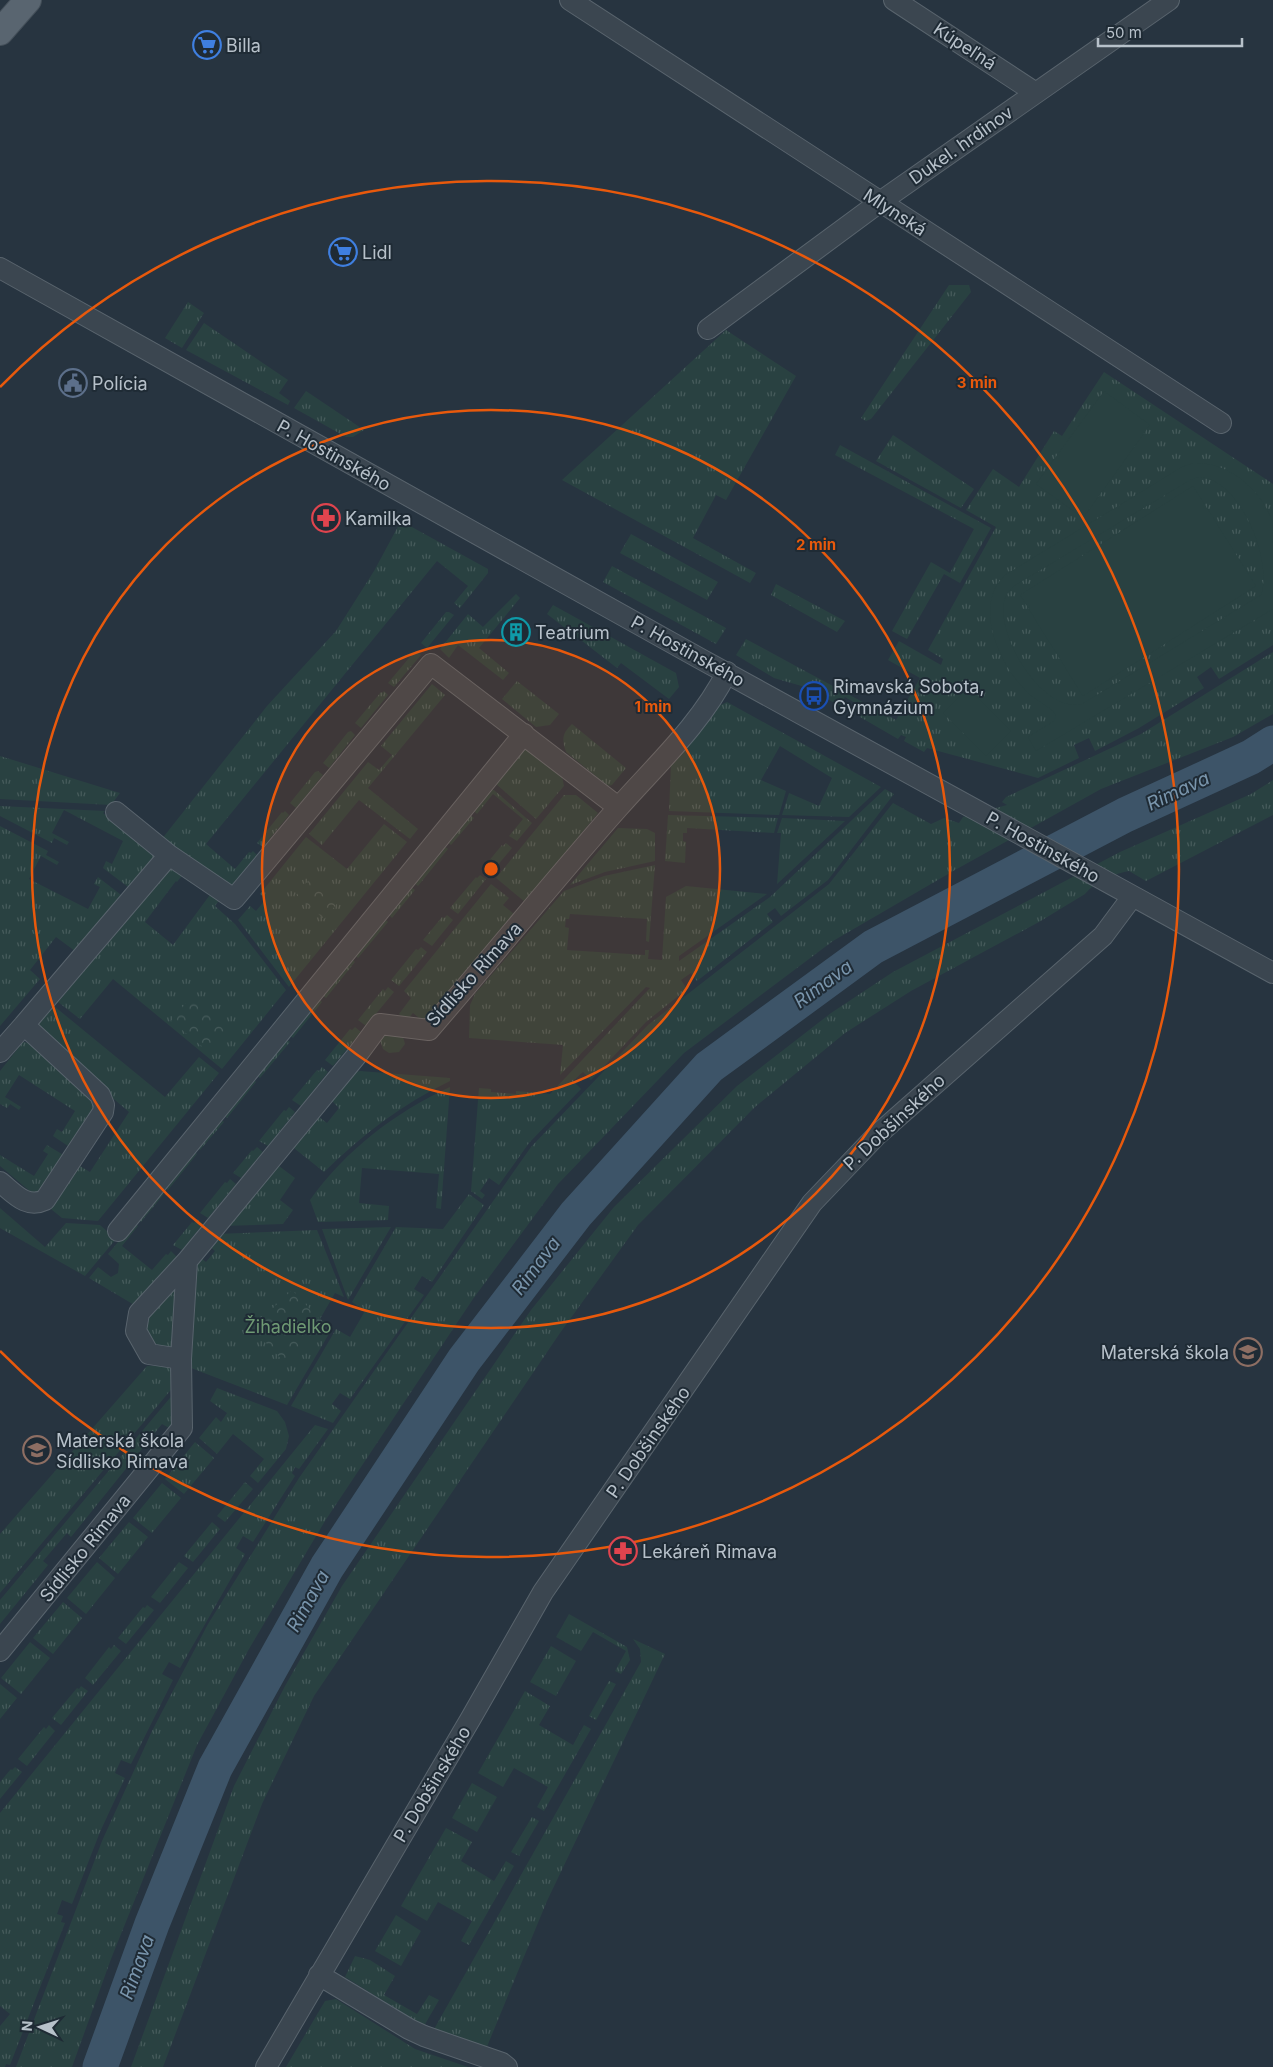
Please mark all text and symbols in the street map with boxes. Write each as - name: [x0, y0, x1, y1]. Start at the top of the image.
- scale bar: [1098, 15, 1242, 47]
- street label: Kúpeľná: [930, 18, 1000, 74]
- text: 50 m: [1106, 23, 1142, 42]
- supermarket icon: Billa: [192, 30, 222, 60]
- place label: Billa: [226, 35, 261, 56]
- street label: Dukel. hrdinov: [905, 101, 1017, 189]
- street label: Mlynská: [860, 184, 930, 240]
- supermarket icon: Lidl: [328, 237, 358, 267]
- place label: Lidl: [362, 242, 392, 263]
- public building icon: Polícia: [58, 368, 88, 398]
- place label: Polícia: [92, 373, 148, 394]
- text: 3 min: [957, 373, 997, 392]
- street label: P. Hostinského: [274, 415, 394, 495]
- pharmacy icon: Kamilka: [311, 503, 341, 533]
- place label: Kamilka: [345, 508, 412, 529]
- text: 2 min: [796, 535, 836, 554]
- street label: P. Hostinského: [628, 611, 748, 691]
- building icon: Teatrium: [501, 617, 531, 647]
- place label: Teatrium: [535, 622, 610, 643]
- place label: Rimavská Sobota, Gymnázium: [833, 676, 985, 718]
- bus stop icon: Rimavská Sobota, Gymnázium: [799, 681, 829, 711]
- text: 1 min: [634, 697, 672, 716]
- water label: Rimava: [1143, 766, 1213, 816]
- street label: P. Hostinského: [983, 807, 1103, 887]
- centre of rings: [482, 860, 500, 878]
- street label: Sídlisko Rimava: [422, 918, 526, 1030]
- water label: Rimava: [789, 955, 857, 1013]
- street label: P. Dobšinského: [839, 1070, 949, 1174]
- water label: Rimava: [507, 1232, 565, 1300]
- park label: Žihadielko: [245, 1315, 331, 1337]
- school or university icon: Materská škola: [1233, 1337, 1263, 1367]
- place label: Materská škola: [1101, 1342, 1229, 1363]
- street label: P. Dobšinského: [602, 1382, 694, 1502]
- place label: Materská škola Sídlisko Rimava: [56, 1430, 188, 1472]
- school or university icon: Materská škola Sídlisko Rimava: [22, 1435, 52, 1465]
- street label: Sídlisko Rimava: [35, 1490, 135, 1606]
- pharmacy icon: Lekáreň Rimava: [608, 1536, 638, 1566]
- place label: Lekáreň Rimava: [642, 1541, 777, 1562]
- water label: Rimava: [282, 1566, 334, 1636]
- street label: P. Dobšinského: [389, 1722, 475, 1846]
- water label: Rimava: [115, 1931, 159, 2002]
- north arrow: [15, 2002, 65, 2052]
- text: N: [18, 2020, 35, 2032]

